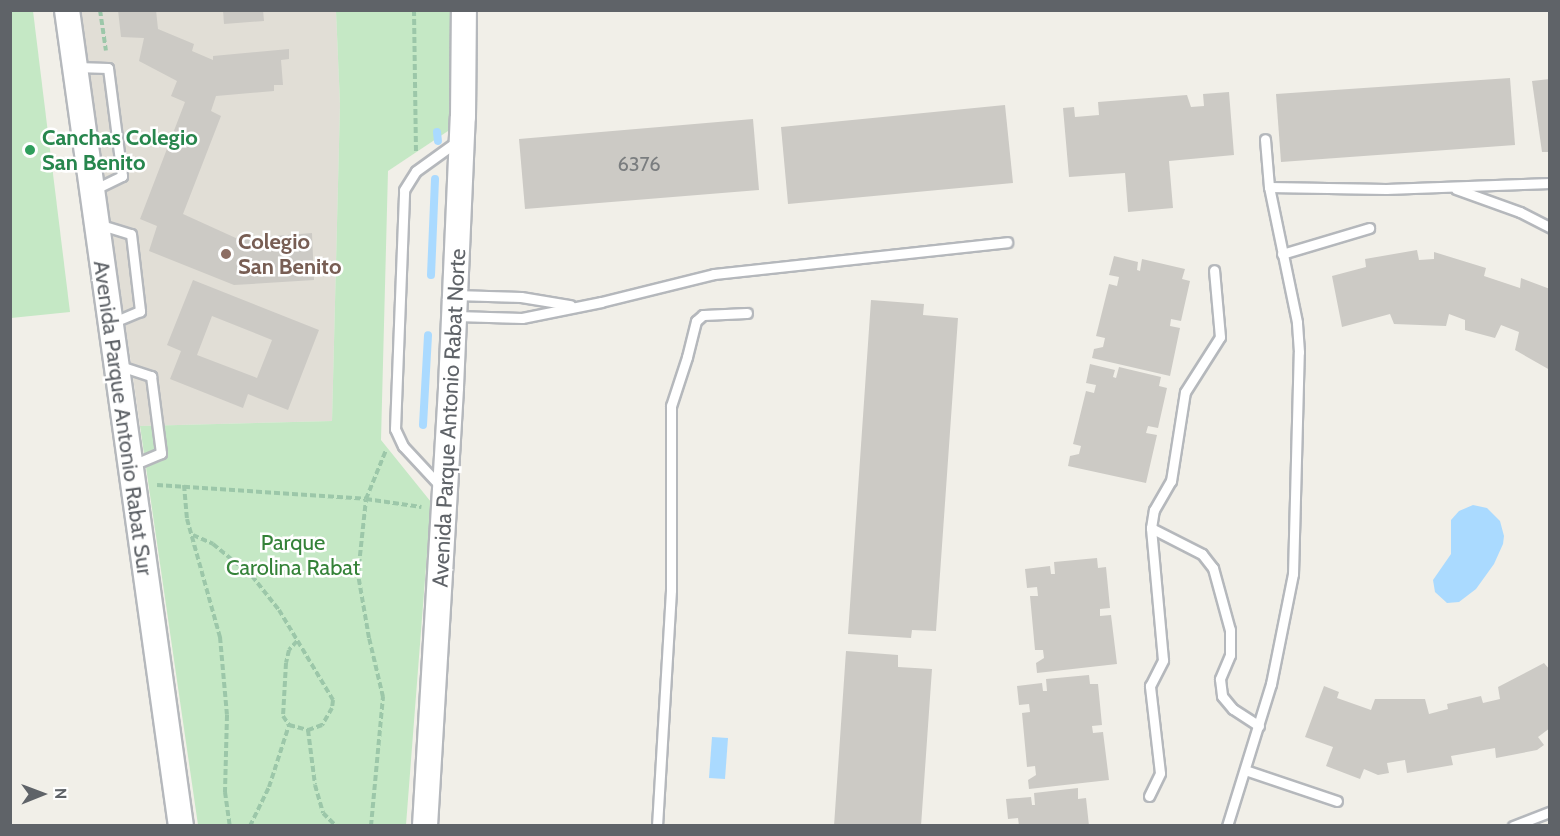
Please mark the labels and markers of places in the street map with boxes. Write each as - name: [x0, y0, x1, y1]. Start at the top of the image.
- place label: Canchas Colegio San Benito: [42, 124, 198, 176]
- marker: Canchas Colegio San Benito: [23, 143, 37, 157]
- place label: Colegio San Benito: [238, 228, 341, 280]
- marker: Colegio San Benito: [219, 247, 233, 261]

